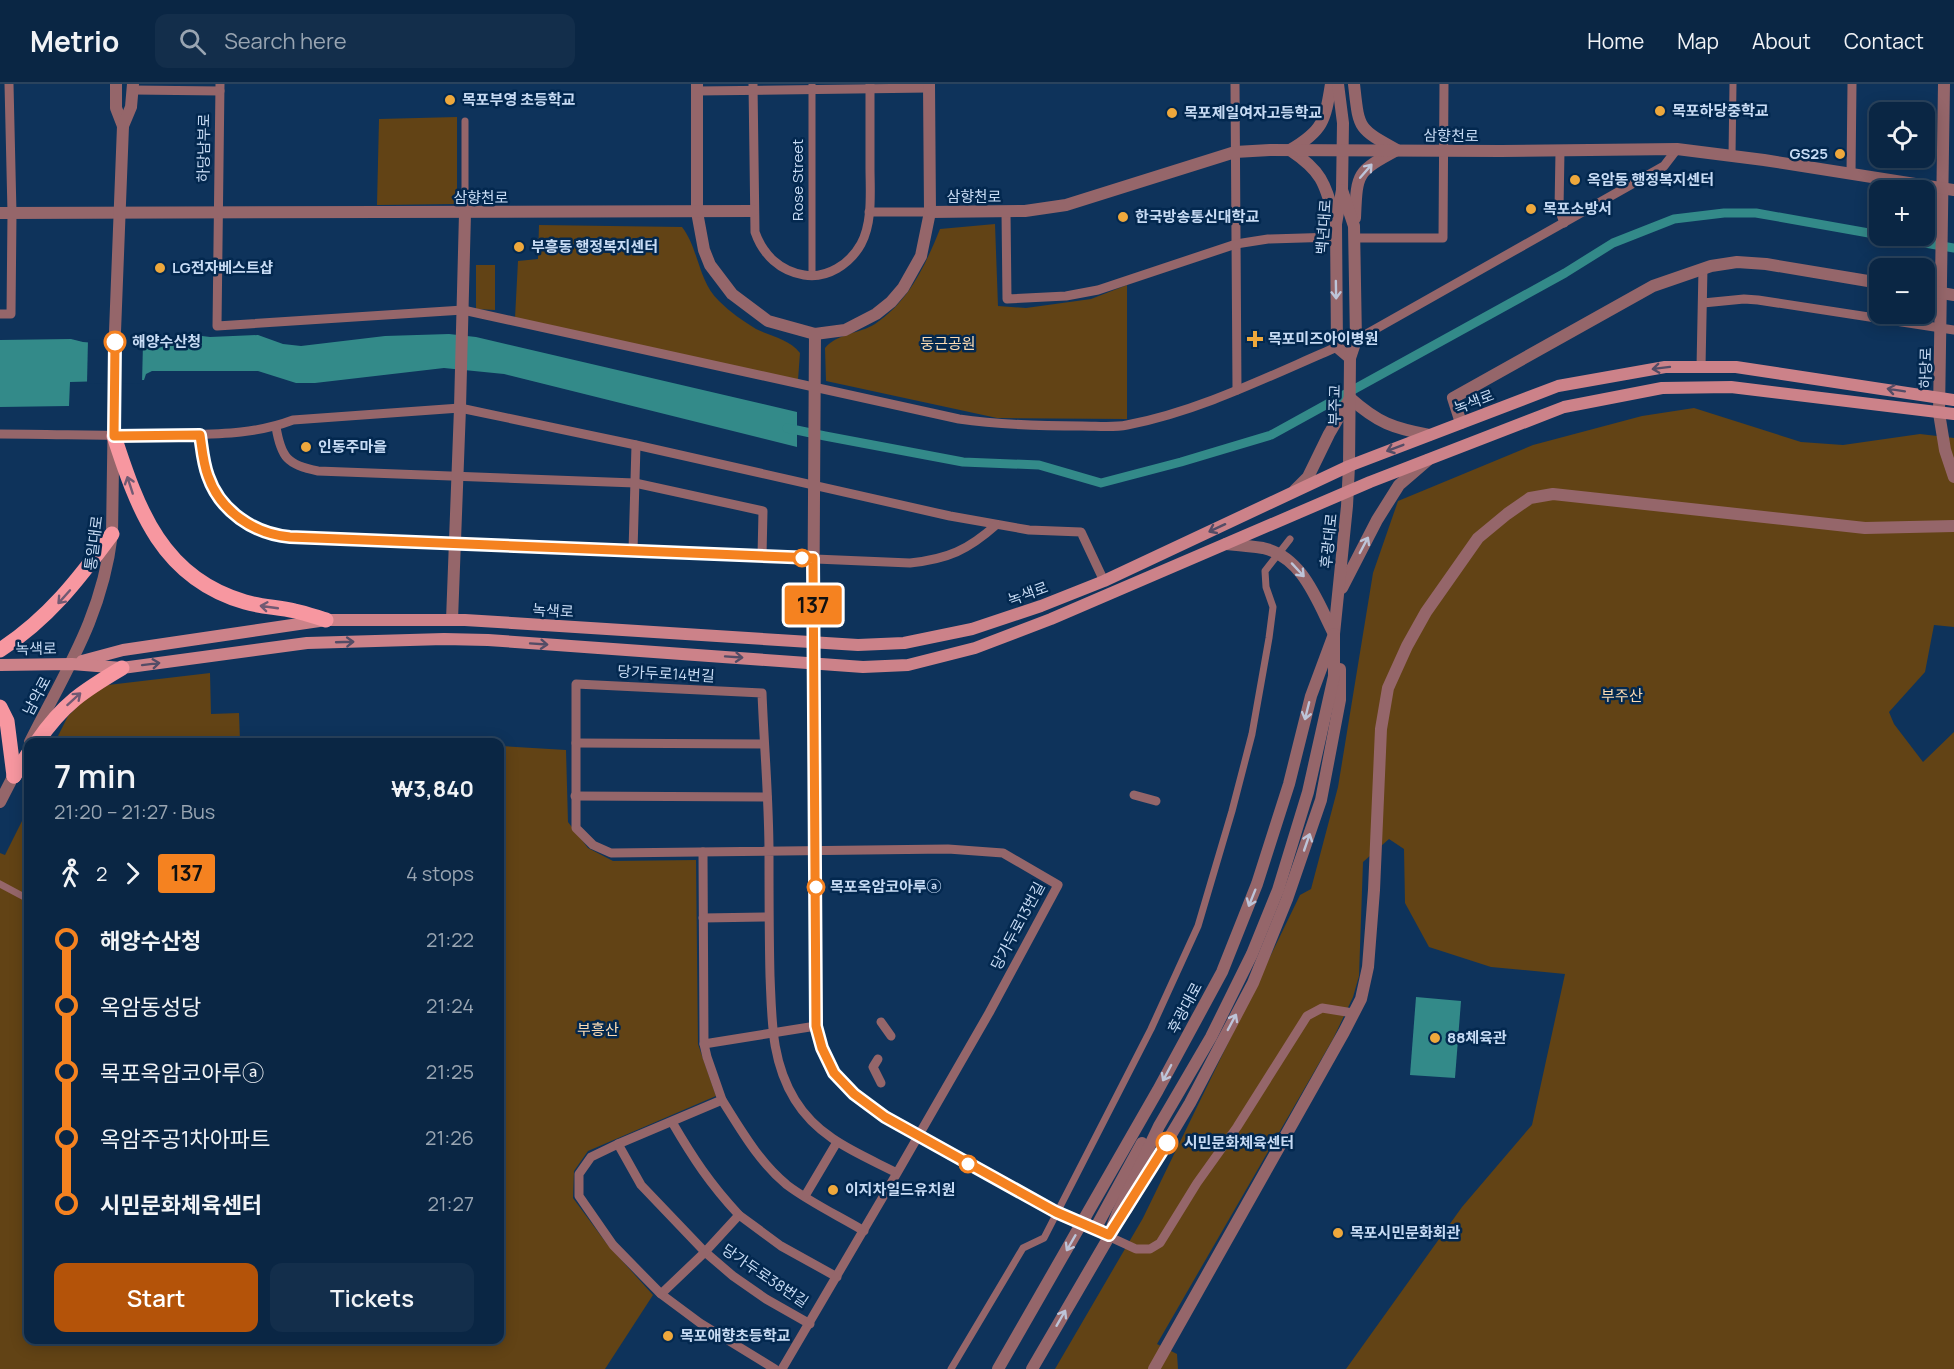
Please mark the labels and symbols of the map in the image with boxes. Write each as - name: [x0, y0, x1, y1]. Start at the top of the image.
- place label: 목포부영 초등학교: [462, 89, 576, 110]
- marker: 목포부영 초등학교: [443, 93, 457, 107]
- place label: 목포하당중학교: [1672, 100, 1769, 121]
- place label: 목포제일여자고등학교: [1184, 102, 1322, 123]
- marker: 목포하당중학교: [1653, 104, 1667, 118]
- marker: 목포제일여자고등학교: [1165, 106, 1179, 120]
- street label: 하당남부로: [192, 113, 215, 183]
- street label: 삼향천로: [1423, 125, 1479, 146]
- street label: Rose Street: [787, 139, 808, 221]
- place label: GS25: [1789, 143, 1828, 164]
- marker: GS25: [1833, 147, 1847, 161]
- one-way arrow: [1359, 163, 1373, 179]
- place label: 옥암동 행정복지센터: [1587, 169, 1714, 190]
- marker: 옥암동 행정복지센터: [1568, 173, 1582, 187]
- street label: 삼향천로: [946, 186, 1002, 207]
- street label: 삼향천로: [453, 187, 509, 208]
- place label: 목포소방서: [1543, 198, 1612, 219]
- street label: 백년대로: [1311, 199, 1336, 255]
- marker: 목포소방서: [1524, 202, 1538, 216]
- place label: 한국방송통신대학교: [1135, 206, 1259, 227]
- marker: 한국방송통신대학교: [1116, 210, 1130, 224]
- place label: 부흥동 행정복지센터: [531, 236, 658, 257]
- marker: 부흥동 행정복지센터: [512, 240, 526, 254]
- place label: LG전자베스트샵: [172, 257, 273, 278]
- marker: LG전자베스트샵: [153, 261, 167, 275]
- one-way arrow: [1330, 279, 1342, 299]
- place label: 목포미즈아이병원: [1268, 328, 1378, 349]
- marker: 목포미즈아이병원: [1246, 330, 1264, 348]
- marker: 해양수산청: [104, 331, 126, 353]
- place label: 해양수산청: [132, 331, 201, 352]
- park label: 둥근공원: [920, 333, 976, 354]
- street label: 하당로: [1915, 347, 1936, 389]
- one-way arrow: [1652, 363, 1671, 374]
- street label: 부주교: [1324, 384, 1345, 426]
- street label: 녹색로: [1451, 384, 1497, 419]
- one-way arrow: [1887, 385, 1907, 396]
- place label: 인동주마을: [318, 436, 387, 457]
- marker: 인동주마을: [299, 440, 313, 454]
- one-way arrow: [1386, 444, 1405, 455]
- one-way arrow: [124, 476, 135, 495]
- street label: 후광대로: [1315, 512, 1342, 569]
- street label: 통일대로: [80, 514, 107, 572]
- one-way arrow: [1209, 522, 1227, 534]
- one-way arrow: [1358, 536, 1370, 554]
- unlabelled marker: [793, 549, 811, 567]
- one-way arrow: [1290, 563, 1305, 578]
- street label: 녹색로: [1005, 577, 1051, 610]
- line badge: 137: [778, 586, 848, 624]
- one-way arrow: [57, 589, 71, 604]
- street label: 녹색로: [532, 599, 574, 622]
- one-way arrow: [260, 602, 279, 613]
- one-way arrow: [334, 636, 354, 647]
- street label: 녹색로: [15, 638, 57, 659]
- one-way arrow: [529, 638, 549, 649]
- one-way arrow: [724, 652, 743, 663]
- one-way arrow: [141, 658, 161, 669]
- street label: 당가두로14번길: [617, 660, 715, 687]
- street label: 남악로: [18, 673, 56, 719]
- park label: 부주산: [1601, 685, 1643, 706]
- one-way arrow: [66, 692, 81, 706]
- one-way arrow: [1301, 701, 1313, 720]
- one-way arrow: [1302, 833, 1313, 852]
- place label: 목포옥암코아루ⓐ: [830, 876, 942, 897]
- marker: 목포옥암코아루ⓐ: [807, 878, 825, 896]
- street label: 당가두로13번길: [986, 878, 1050, 973]
- one-way arrow: [1246, 888, 1257, 906]
- street label: 후광대로: [1162, 978, 1207, 1037]
- one-way arrow: [1227, 1014, 1238, 1032]
- park label: 부흥산: [577, 1019, 619, 1040]
- place label: 88체육관: [1447, 1027, 1507, 1048]
- marker: 88체육관: [1428, 1031, 1442, 1045]
- one-way arrow: [1161, 1064, 1173, 1081]
- marker: 시민문화체육센터: [1156, 1132, 1178, 1154]
- place label: 시민문화체육센터: [1184, 1132, 1294, 1153]
- unlabelled marker: [959, 1155, 977, 1173]
- place label: 이지차일드유치원: [845, 1179, 955, 1200]
- marker: 이지차일드유치원: [826, 1183, 840, 1197]
- place label: 목포시민문화회관: [1350, 1222, 1461, 1243]
- marker: 목포시민문화회관: [1331, 1226, 1345, 1240]
- one-way arrow: [1065, 1234, 1077, 1251]
- street label: 당가두로38번길: [718, 1239, 813, 1312]
- one-way arrow: [1056, 1310, 1068, 1327]
- place label: 목포애향초등학교: [680, 1325, 791, 1346]
- marker: 목포애향초등학교: [661, 1329, 675, 1343]

